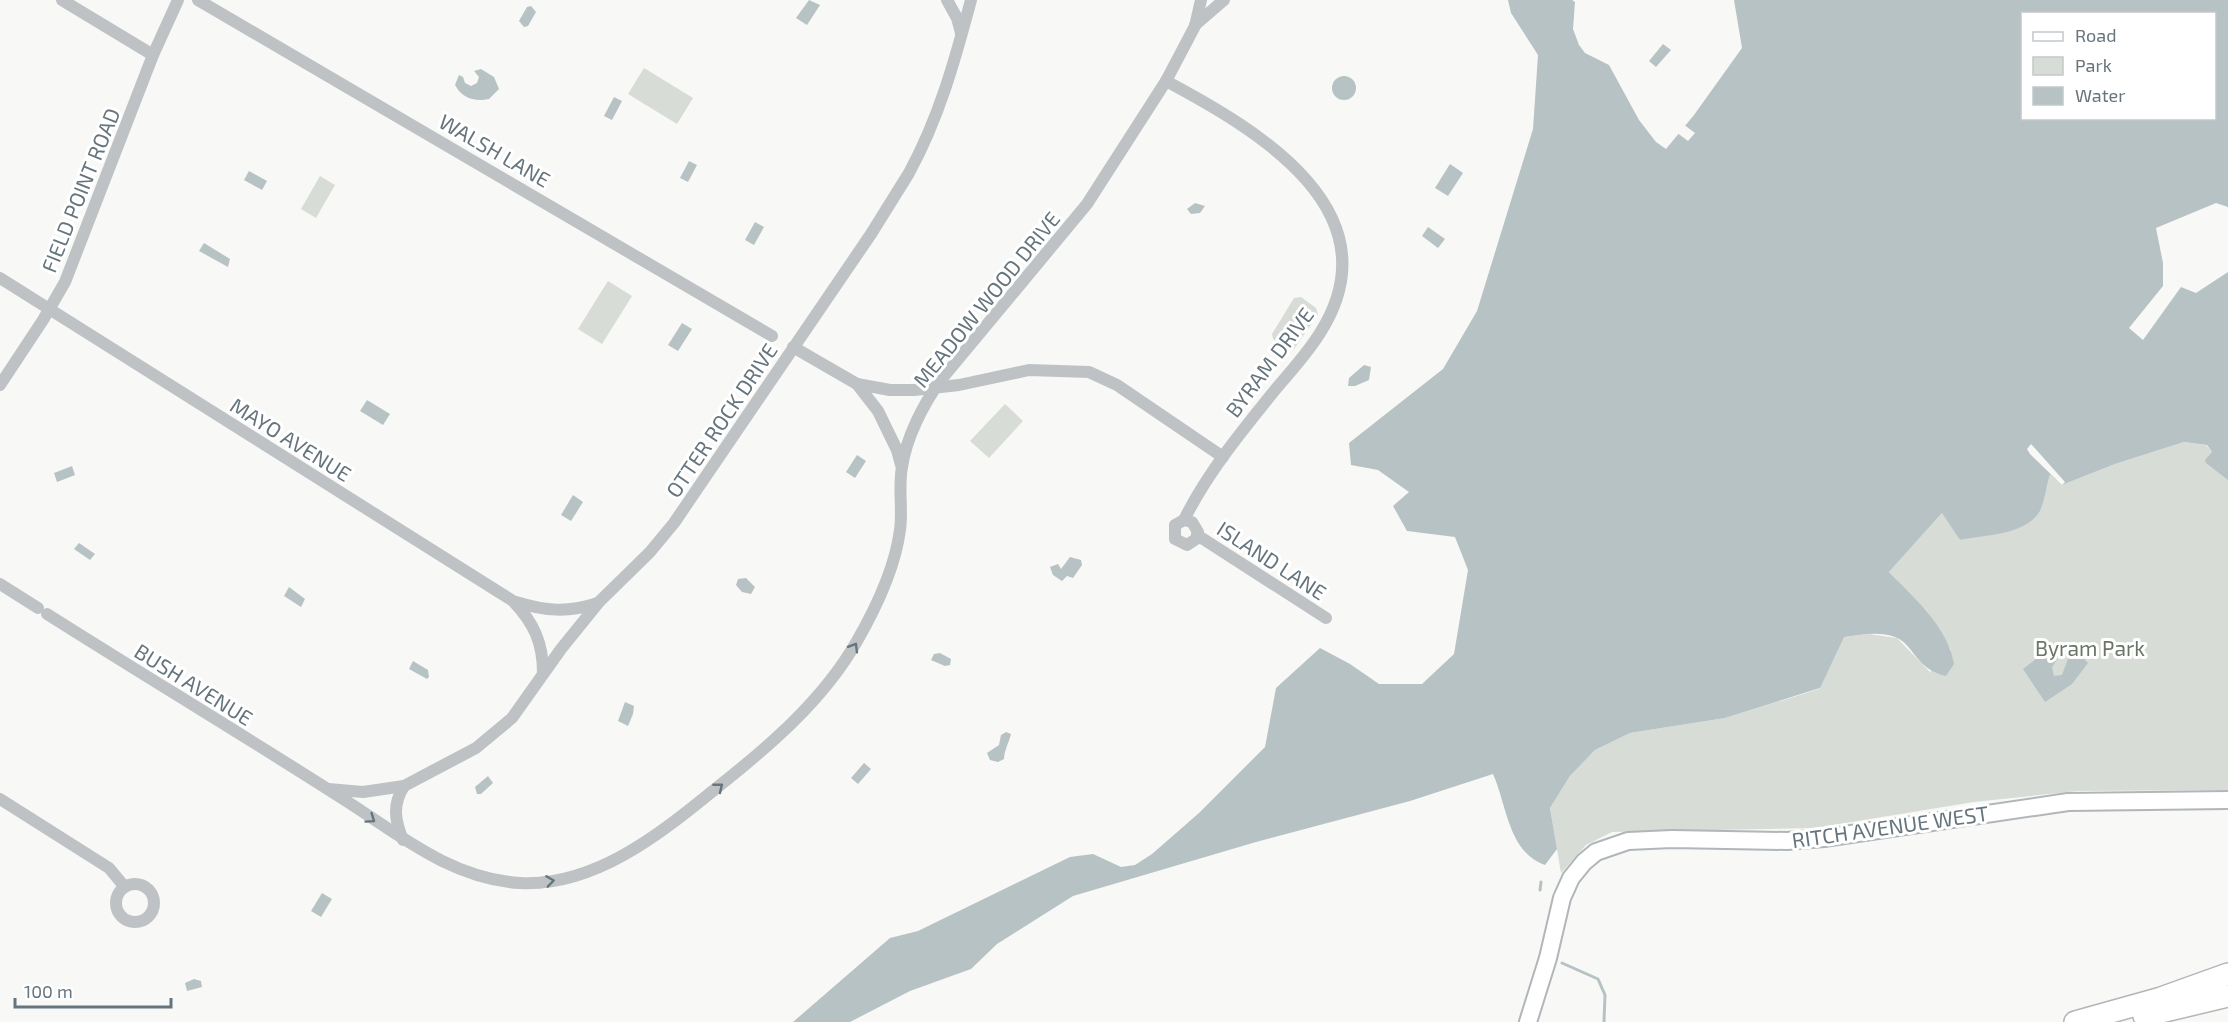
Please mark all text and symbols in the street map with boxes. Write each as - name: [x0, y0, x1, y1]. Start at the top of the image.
- legend: [2021, 12, 2216, 120]
- text: Road: [2075, 24, 2116, 46]
- text: Park: [2075, 54, 2112, 76]
- text: Water: [2075, 84, 2125, 106]
- street label: FIELD POINT ROAD: [36, 104, 124, 276]
- street label: WALSH LANE: [435, 108, 555, 192]
- street label: MEADOW WOOD DRIVE: [907, 206, 1065, 392]
- street label: BYRAM DRIVE: [1220, 302, 1318, 422]
- street label: OTTER ROCK DRIVE: [660, 338, 782, 502]
- street label: MAYO AVENUE: [226, 392, 356, 486]
- street label: ISLAND LANE: [1213, 515, 1331, 605]
- park label: Byram Park: [2035, 635, 2145, 660]
- street label: BUSH AVENUE: [130, 638, 258, 730]
- one-way arrow: [846, 643, 858, 653]
- one-way arrow: [712, 783, 723, 794]
- street label: RITCH AVENUE WEST: [1790, 800, 1990, 852]
- one-way arrow: [364, 811, 375, 822]
- one-way arrow: [546, 875, 555, 887]
- scale bar: [15, 971, 171, 1009]
- text: 100 m: [24, 980, 73, 1002]

